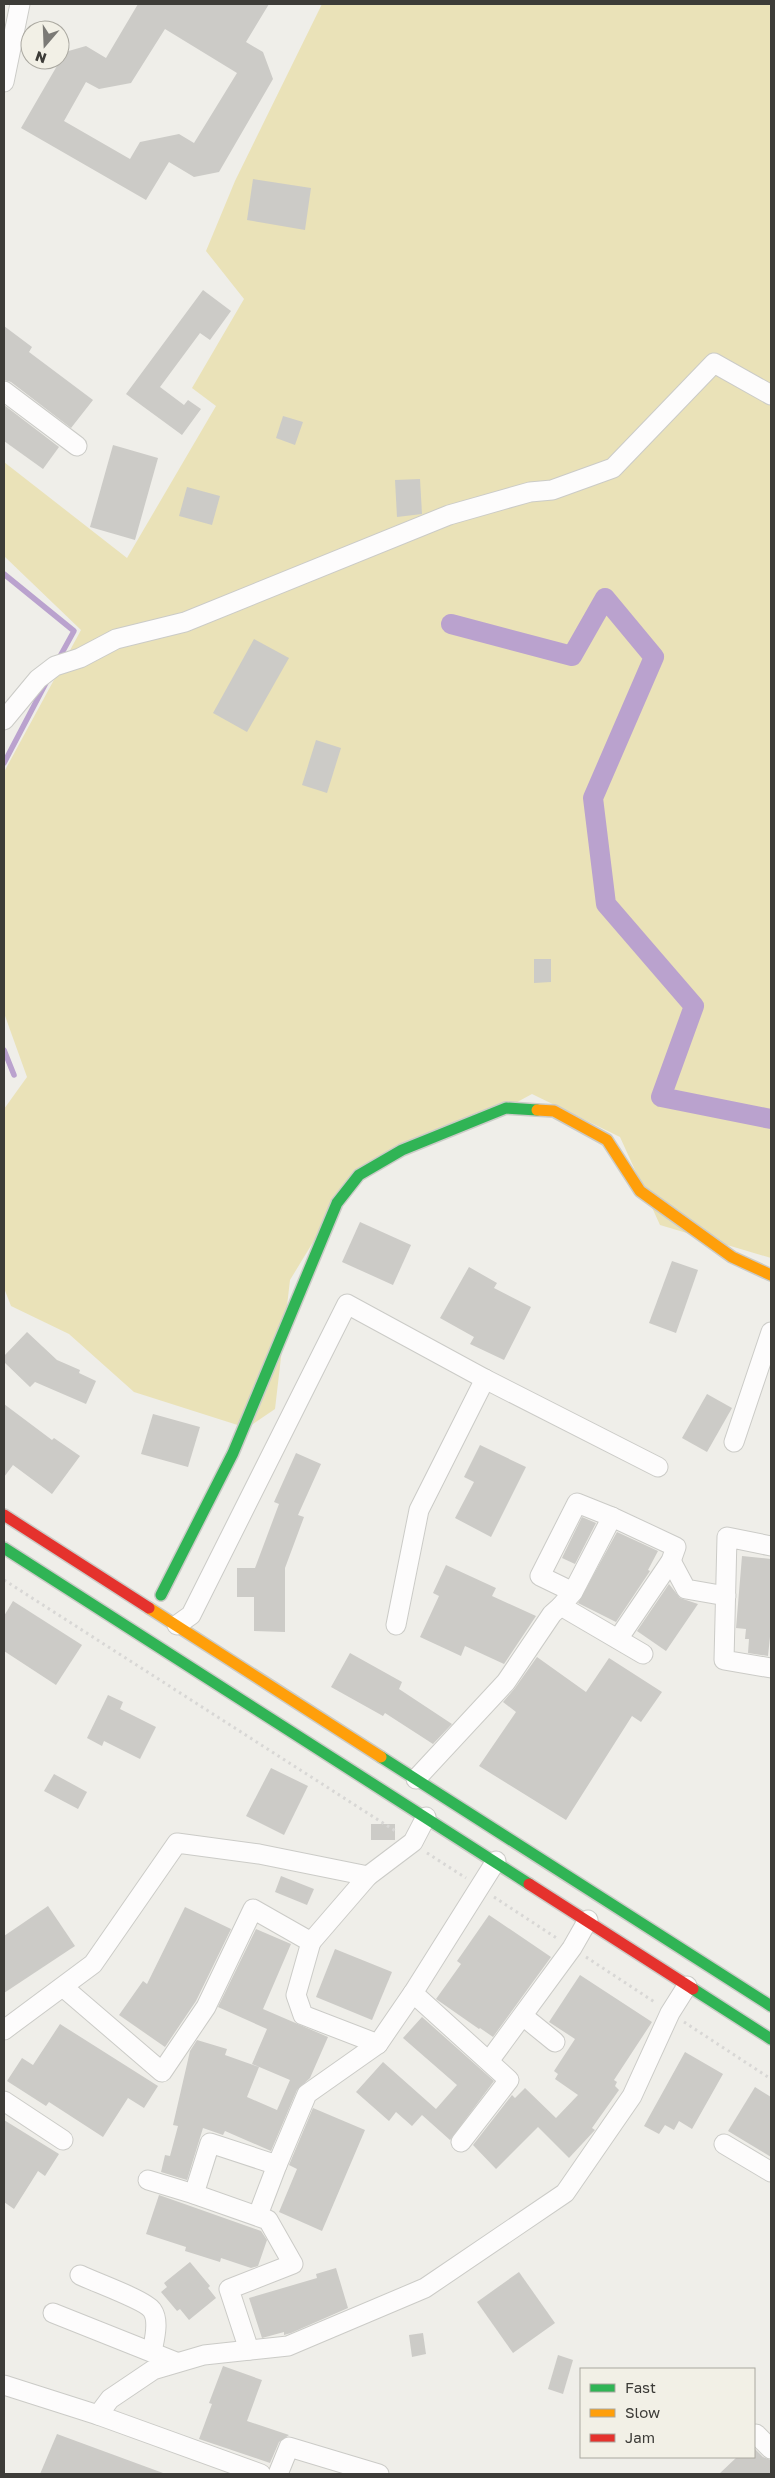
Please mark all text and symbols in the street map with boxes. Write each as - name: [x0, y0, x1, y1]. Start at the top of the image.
- north arrow: [20, 20, 70, 70]
- text: N: [33, 48, 48, 68]
- legend: [580, 2368, 755, 2458]
- text: Fast: [625, 2378, 656, 2396]
- text: Slow: [625, 2403, 660, 2421]
- text: Jam: [625, 2428, 655, 2446]

